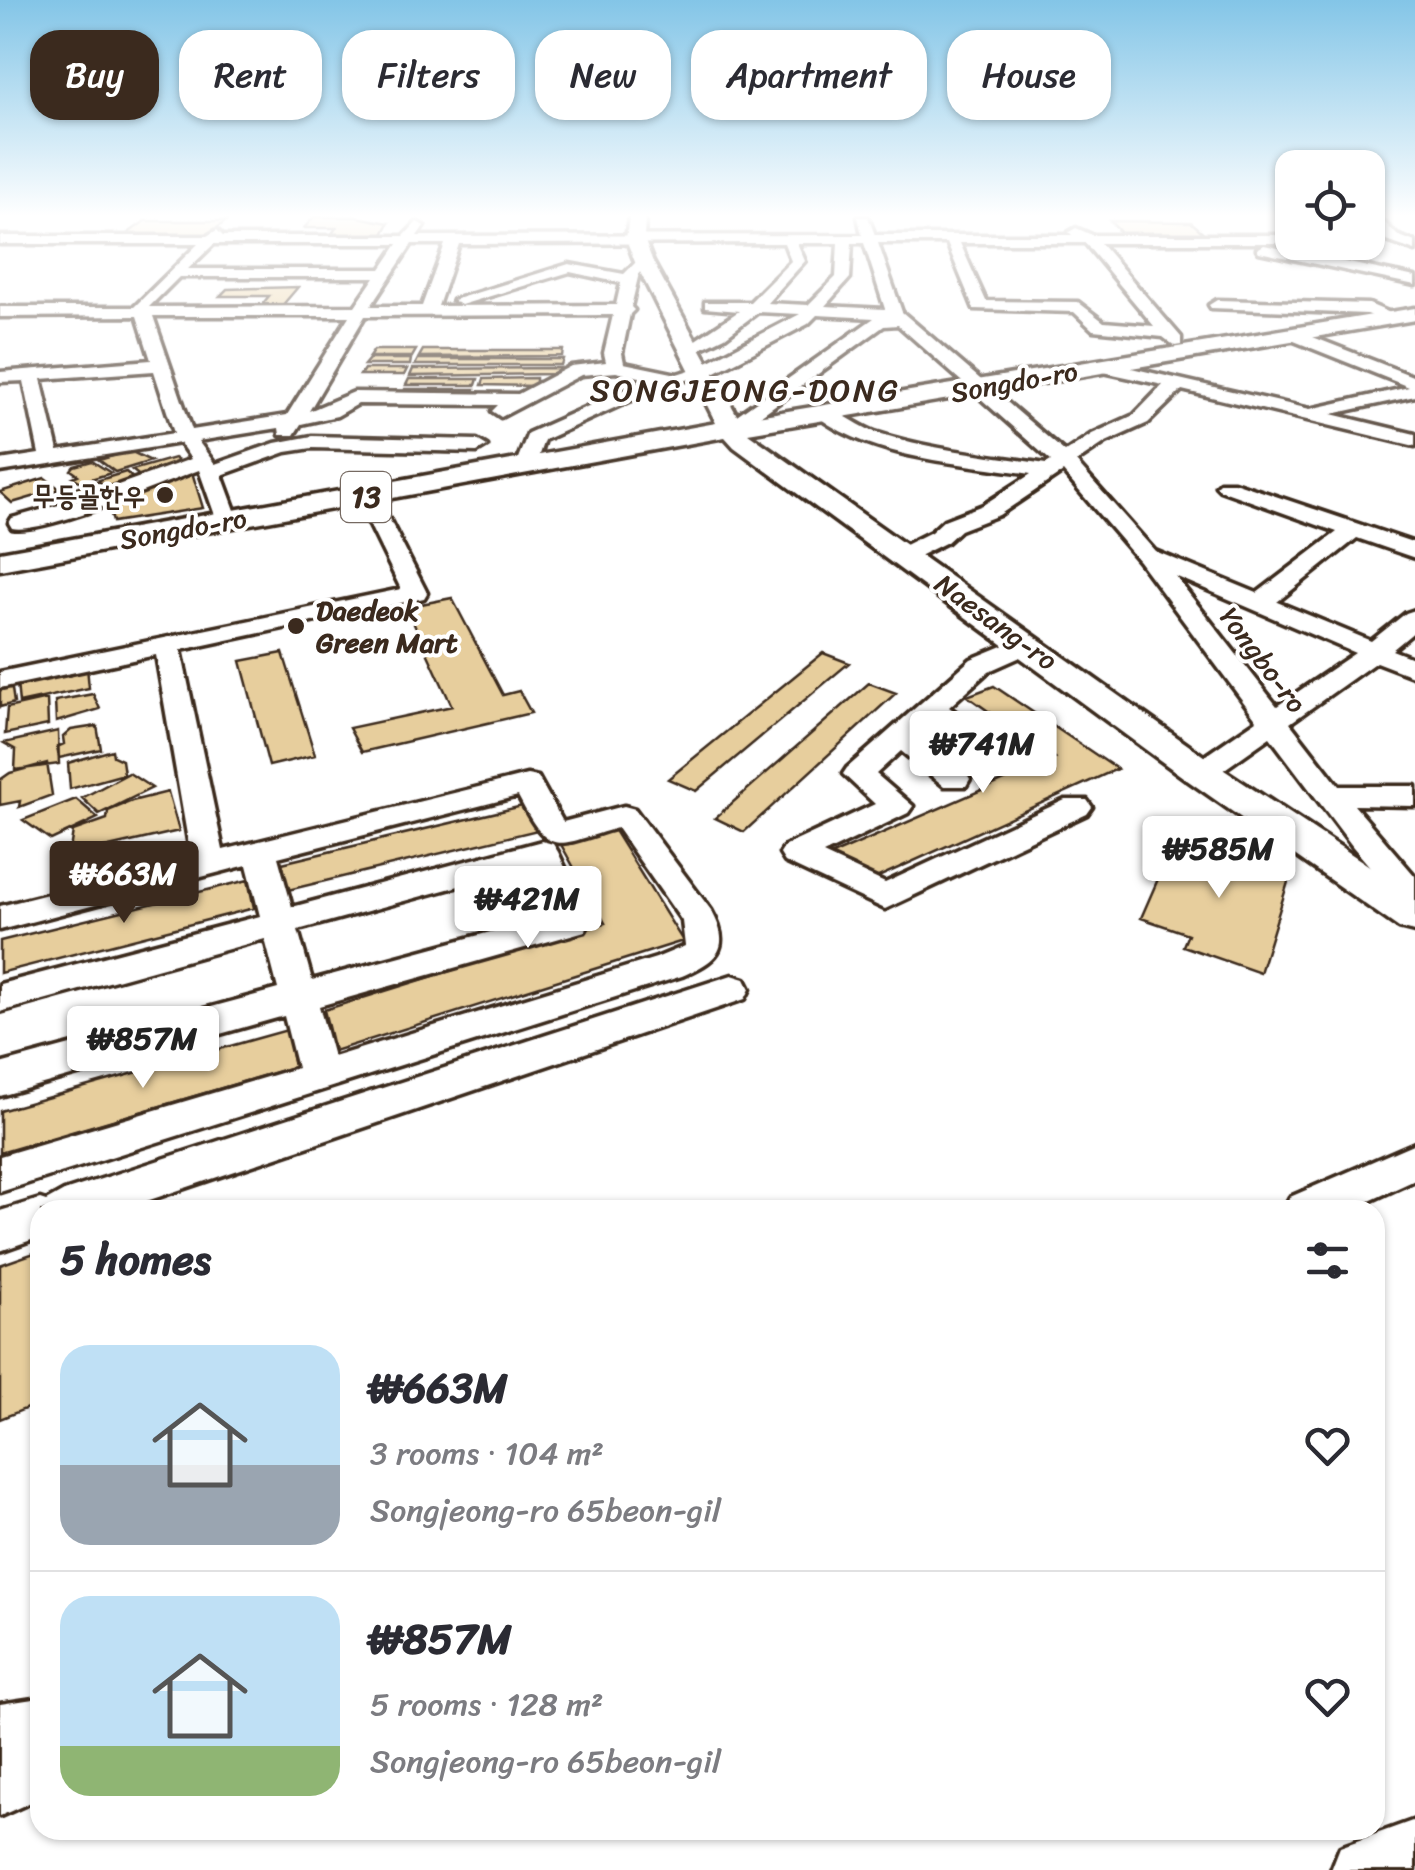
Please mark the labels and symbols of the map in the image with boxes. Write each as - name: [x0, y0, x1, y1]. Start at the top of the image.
- street label: Songdo-ro: [947, 347, 1082, 417]
- district label: SONGJEONG-DONG: [590, 362, 900, 419]
- place label: 무등골한우: [32, 471, 145, 520]
- road number: 13: [341, 472, 391, 522]
- marker: 무등골한우: [154, 484, 176, 506]
- street label: Songdo-ro: [116, 494, 251, 564]
- street label: Naesang-ro: [924, 560, 1068, 684]
- place label: Daedeok Green Mart: [316, 586, 459, 667]
- street label: Yongbo-ro: [1206, 596, 1320, 724]
- marker: Daedeok Green Mart: [285, 615, 307, 637]
- pin: ₩741M: [913, 711, 1053, 796]
- pin: ₩585M: [1149, 816, 1289, 901]
- pin: ₩663M: [54, 841, 194, 926]
- pin: ₩421M: [458, 866, 598, 951]
- pin: ₩857M: [73, 1006, 213, 1091]

